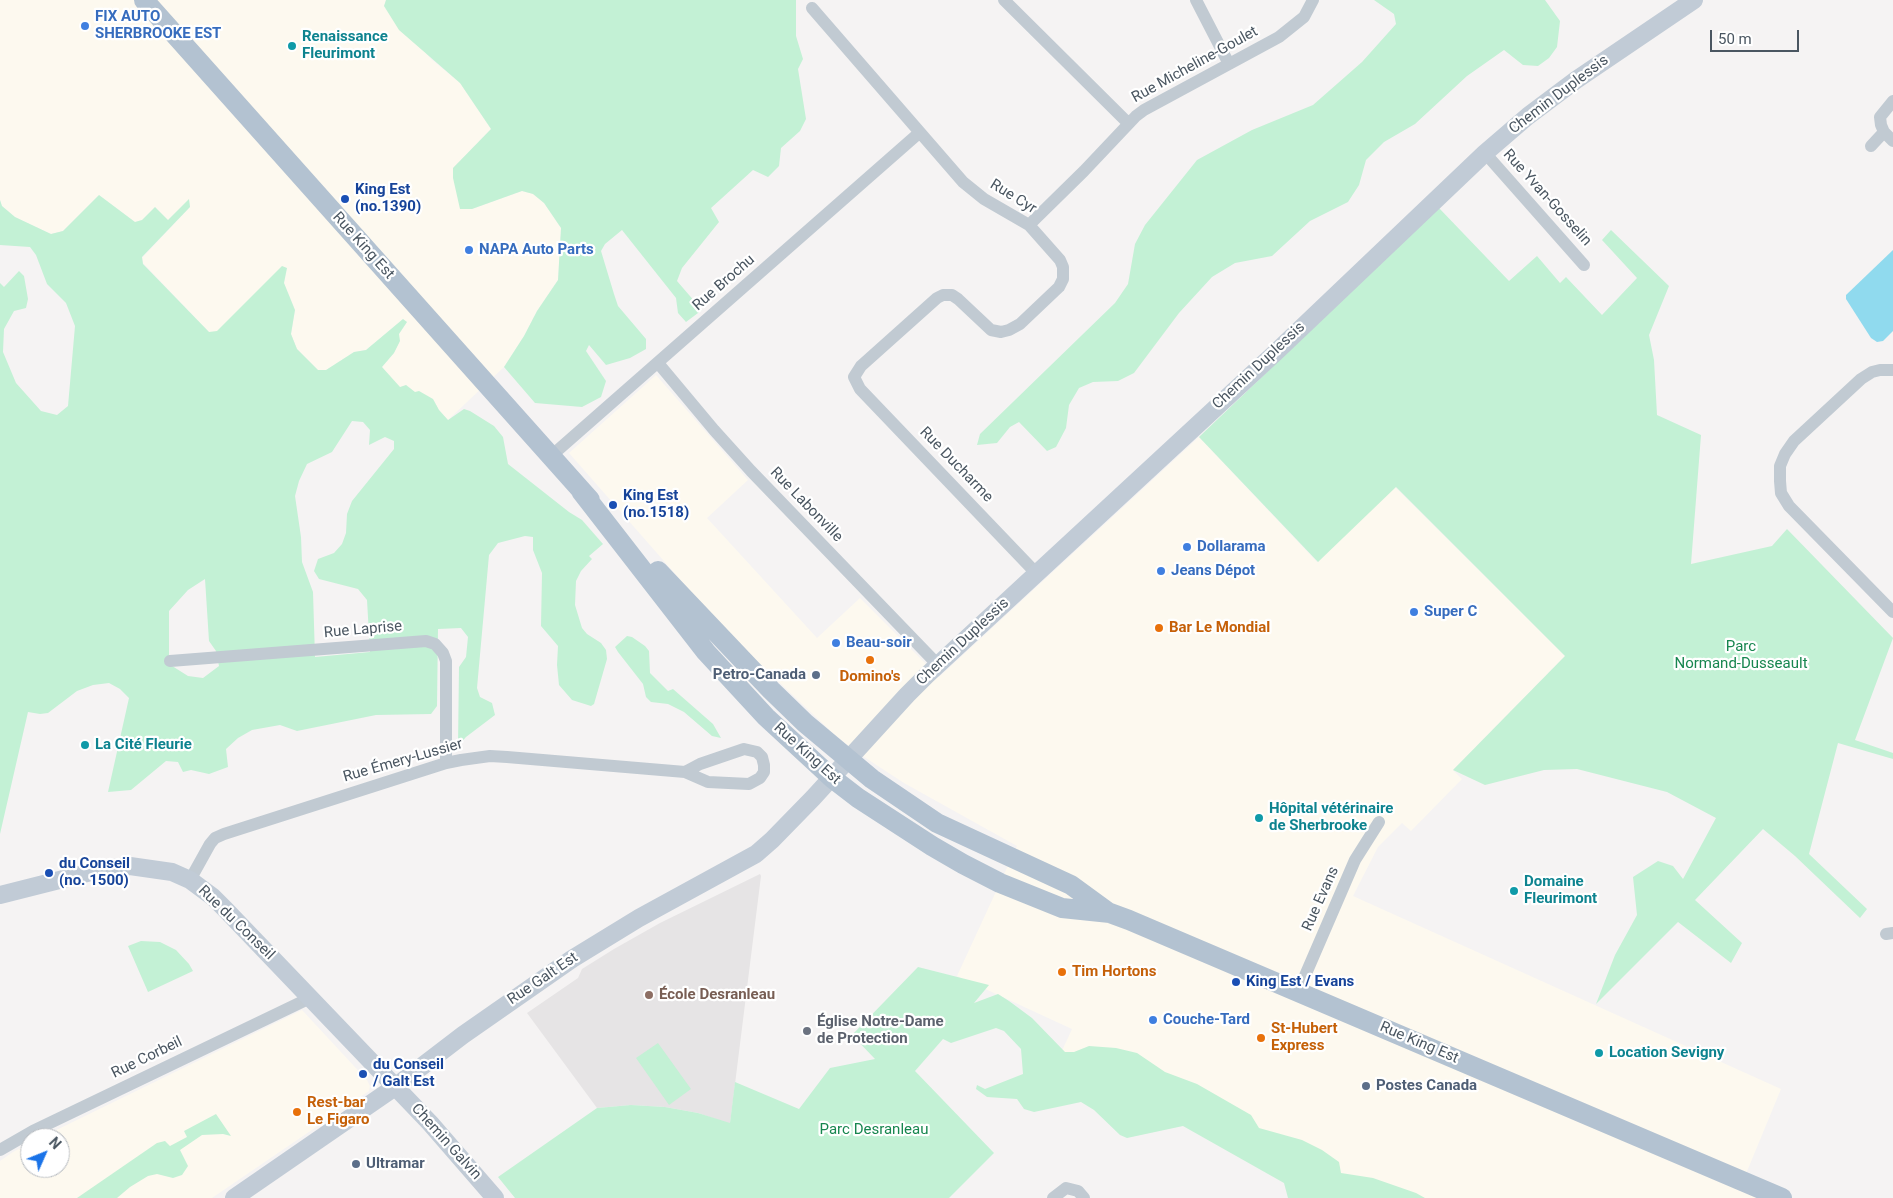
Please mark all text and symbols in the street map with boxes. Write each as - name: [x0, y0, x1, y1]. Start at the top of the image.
- place label: FIX AUTO SHERBROOKE EST: [95, 8, 221, 43]
- marker: FIX AUTO SHERBROOKE EST: [79, 20, 91, 32]
- scale bar: [1713, 20, 1802, 52]
- street label: Rue Micheline-Goulet: [1129, 23, 1261, 107]
- place label: Renaissance Fleurimont: [302, 28, 388, 63]
- text: 50 m: [1718, 30, 1752, 48]
- marker: Renaissance Fleurimont: [286, 40, 298, 52]
- street label: Chemin Duplessis: [1506, 52, 1612, 138]
- street label: Rue Yvan-Gosselin: [1499, 146, 1595, 250]
- street label: Rue Cyr: [987, 176, 1039, 218]
- place label: King Est (no.1390): [355, 181, 421, 216]
- marker: King Est (no.1390): [339, 193, 351, 205]
- street label: Rue King Est: [328, 209, 398, 283]
- place label: NAPA Auto Parts: [479, 241, 594, 259]
- marker: NAPA Auto Parts: [463, 244, 475, 256]
- street label: Rue Brochu: [689, 251, 759, 315]
- street label: Chemin Duplessis: [1209, 319, 1309, 413]
- street label: Rue Ducharme: [916, 424, 996, 506]
- street label: Rue Labonville: [766, 464, 846, 546]
- place label: King Est (no.1518): [623, 487, 689, 522]
- marker: King Est (no.1518): [607, 499, 619, 511]
- place label: Dollarama: [1197, 538, 1265, 556]
- marker: Dollarama: [1181, 541, 1193, 553]
- place label: Jeans Dépot: [1171, 562, 1255, 580]
- marker: Jeans Dépot: [1155, 565, 1167, 577]
- street label: Chemin Duplessis: [913, 595, 1013, 689]
- place label: Super C: [1424, 603, 1477, 621]
- marker: Super C: [1408, 606, 1420, 618]
- street label: Rue Laprise: [323, 618, 403, 642]
- place label: Bar Le Mondial: [1169, 619, 1270, 637]
- marker: Bar Le Mondial: [1153, 622, 1165, 634]
- place label: Beau-soir: [846, 634, 912, 652]
- marker: Beau-soir: [830, 637, 842, 649]
- park label: Parc Normand-Dusseault: [1674, 638, 1808, 673]
- marker: Domino's: [864, 654, 876, 666]
- place label: Petro-Canada: [713, 666, 806, 684]
- place label: Domino's: [840, 668, 900, 686]
- marker: Petro-Canada: [810, 669, 822, 681]
- street label: Rue King Est: [770, 719, 844, 789]
- street label: Rue Émery-Lussier: [341, 735, 465, 787]
- place label: La Cité Fleurie: [95, 736, 192, 754]
- marker: La Cité Fleurie: [79, 739, 91, 751]
- place label: Hôpital vétérinaire de Sherbrooke: [1269, 800, 1393, 835]
- marker: Hôpital vétérinaire de Sherbrooke: [1253, 812, 1265, 824]
- place label: du Conseil (no. 1500): [59, 855, 130, 890]
- street label: Rue Evans: [1299, 864, 1343, 934]
- marker: du Conseil (no. 1500): [43, 867, 55, 879]
- place label: Domaine Fleurimont: [1524, 873, 1597, 908]
- street label: Rue du Conseil: [194, 882, 278, 964]
- marker: Domaine Fleurimont: [1508, 885, 1520, 897]
- street label: Rue Galt Est: [504, 949, 582, 1009]
- place label: Tim Hortons: [1072, 963, 1156, 981]
- marker: Tim Hortons: [1056, 966, 1068, 978]
- place label: King Est / Evans: [1246, 973, 1354, 991]
- marker: King Est / Evans: [1230, 976, 1242, 988]
- place label: École Desranleau: [659, 986, 775, 1004]
- marker: École Desranleau: [643, 989, 655, 1001]
- place label: Couche-Tard: [1163, 1011, 1250, 1029]
- place label: Église Notre-Dame de Protection: [817, 1013, 944, 1048]
- marker: Couche-Tard: [1147, 1014, 1159, 1026]
- street label: Rue King Est: [1377, 1018, 1461, 1068]
- place label: St-Hubert Express: [1271, 1020, 1338, 1055]
- marker: Église Notre-Dame de Protection: [801, 1025, 813, 1037]
- marker: St-Hubert Express: [1255, 1032, 1267, 1044]
- street label: Rue Corbeil: [109, 1033, 185, 1083]
- place label: Location Sevigny: [1609, 1044, 1724, 1062]
- marker: Location Sevigny: [1593, 1047, 1605, 1059]
- place label: du Conseil / Galt Est: [373, 1056, 444, 1091]
- marker: du Conseil / Galt Est: [357, 1068, 369, 1080]
- place label: Postes Canada: [1376, 1077, 1477, 1095]
- marker: Postes Canada: [1360, 1080, 1372, 1092]
- place label: Rest-bar Le Figaro: [307, 1094, 369, 1129]
- street label: Chemin Galvin: [407, 1100, 485, 1184]
- marker: Rest-bar Le Figaro: [291, 1106, 303, 1118]
- park label: Parc Desranleau: [820, 1121, 928, 1139]
- north arrow: [20, 1128, 70, 1178]
- text: N: [46, 1134, 64, 1152]
- place label: Ultramar: [366, 1155, 425, 1173]
- marker: Ultramar: [350, 1158, 362, 1170]

